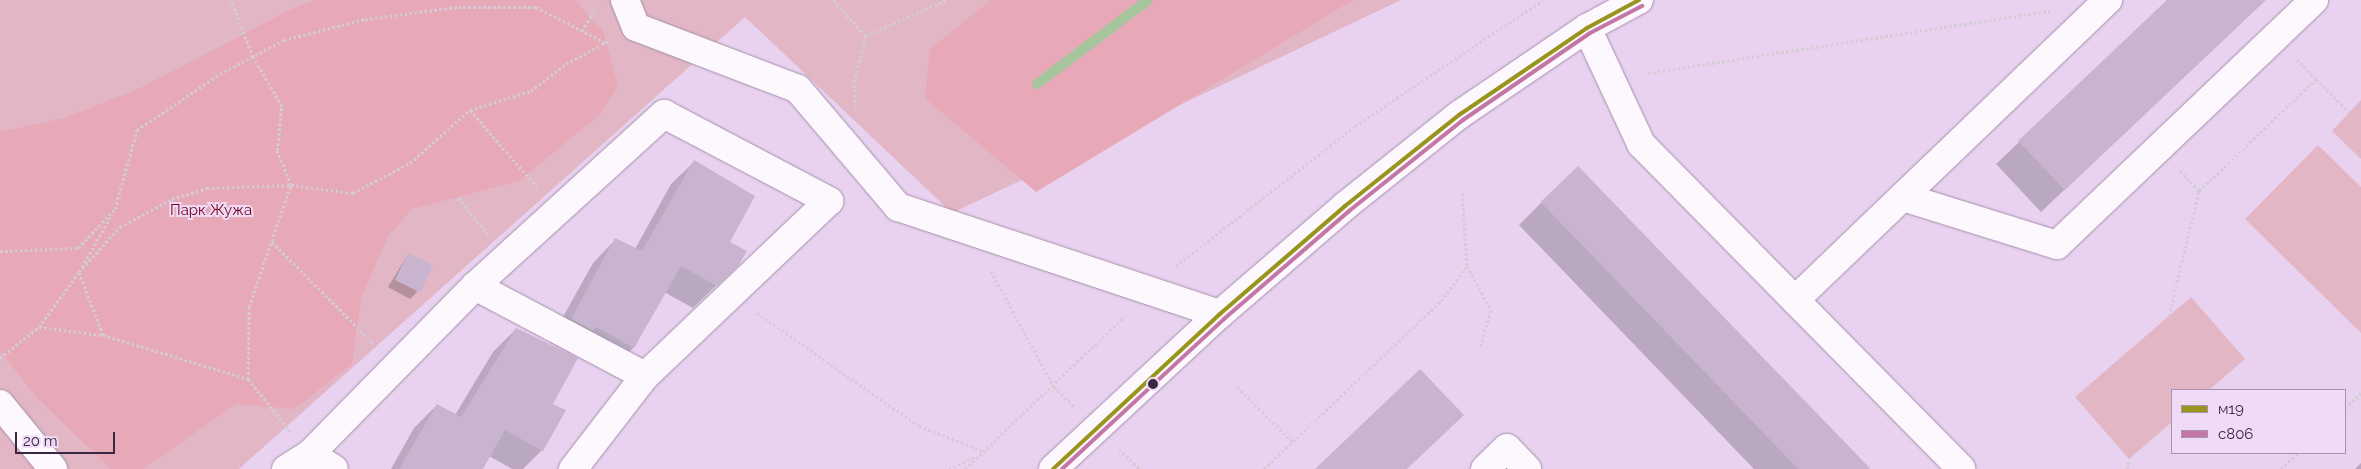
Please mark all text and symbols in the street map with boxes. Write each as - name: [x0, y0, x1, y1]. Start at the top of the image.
- park label: Парк Жужа: [170, 202, 252, 220]
- unlabelled marker: [1148, 379, 1158, 389]
- legend: [2171, 389, 2346, 454]
- text: м19: [2218, 400, 2244, 418]
- scale bar: [18, 422, 118, 454]
- text: с806: [2218, 425, 2253, 443]
- text: 20 m: [23, 432, 58, 450]

